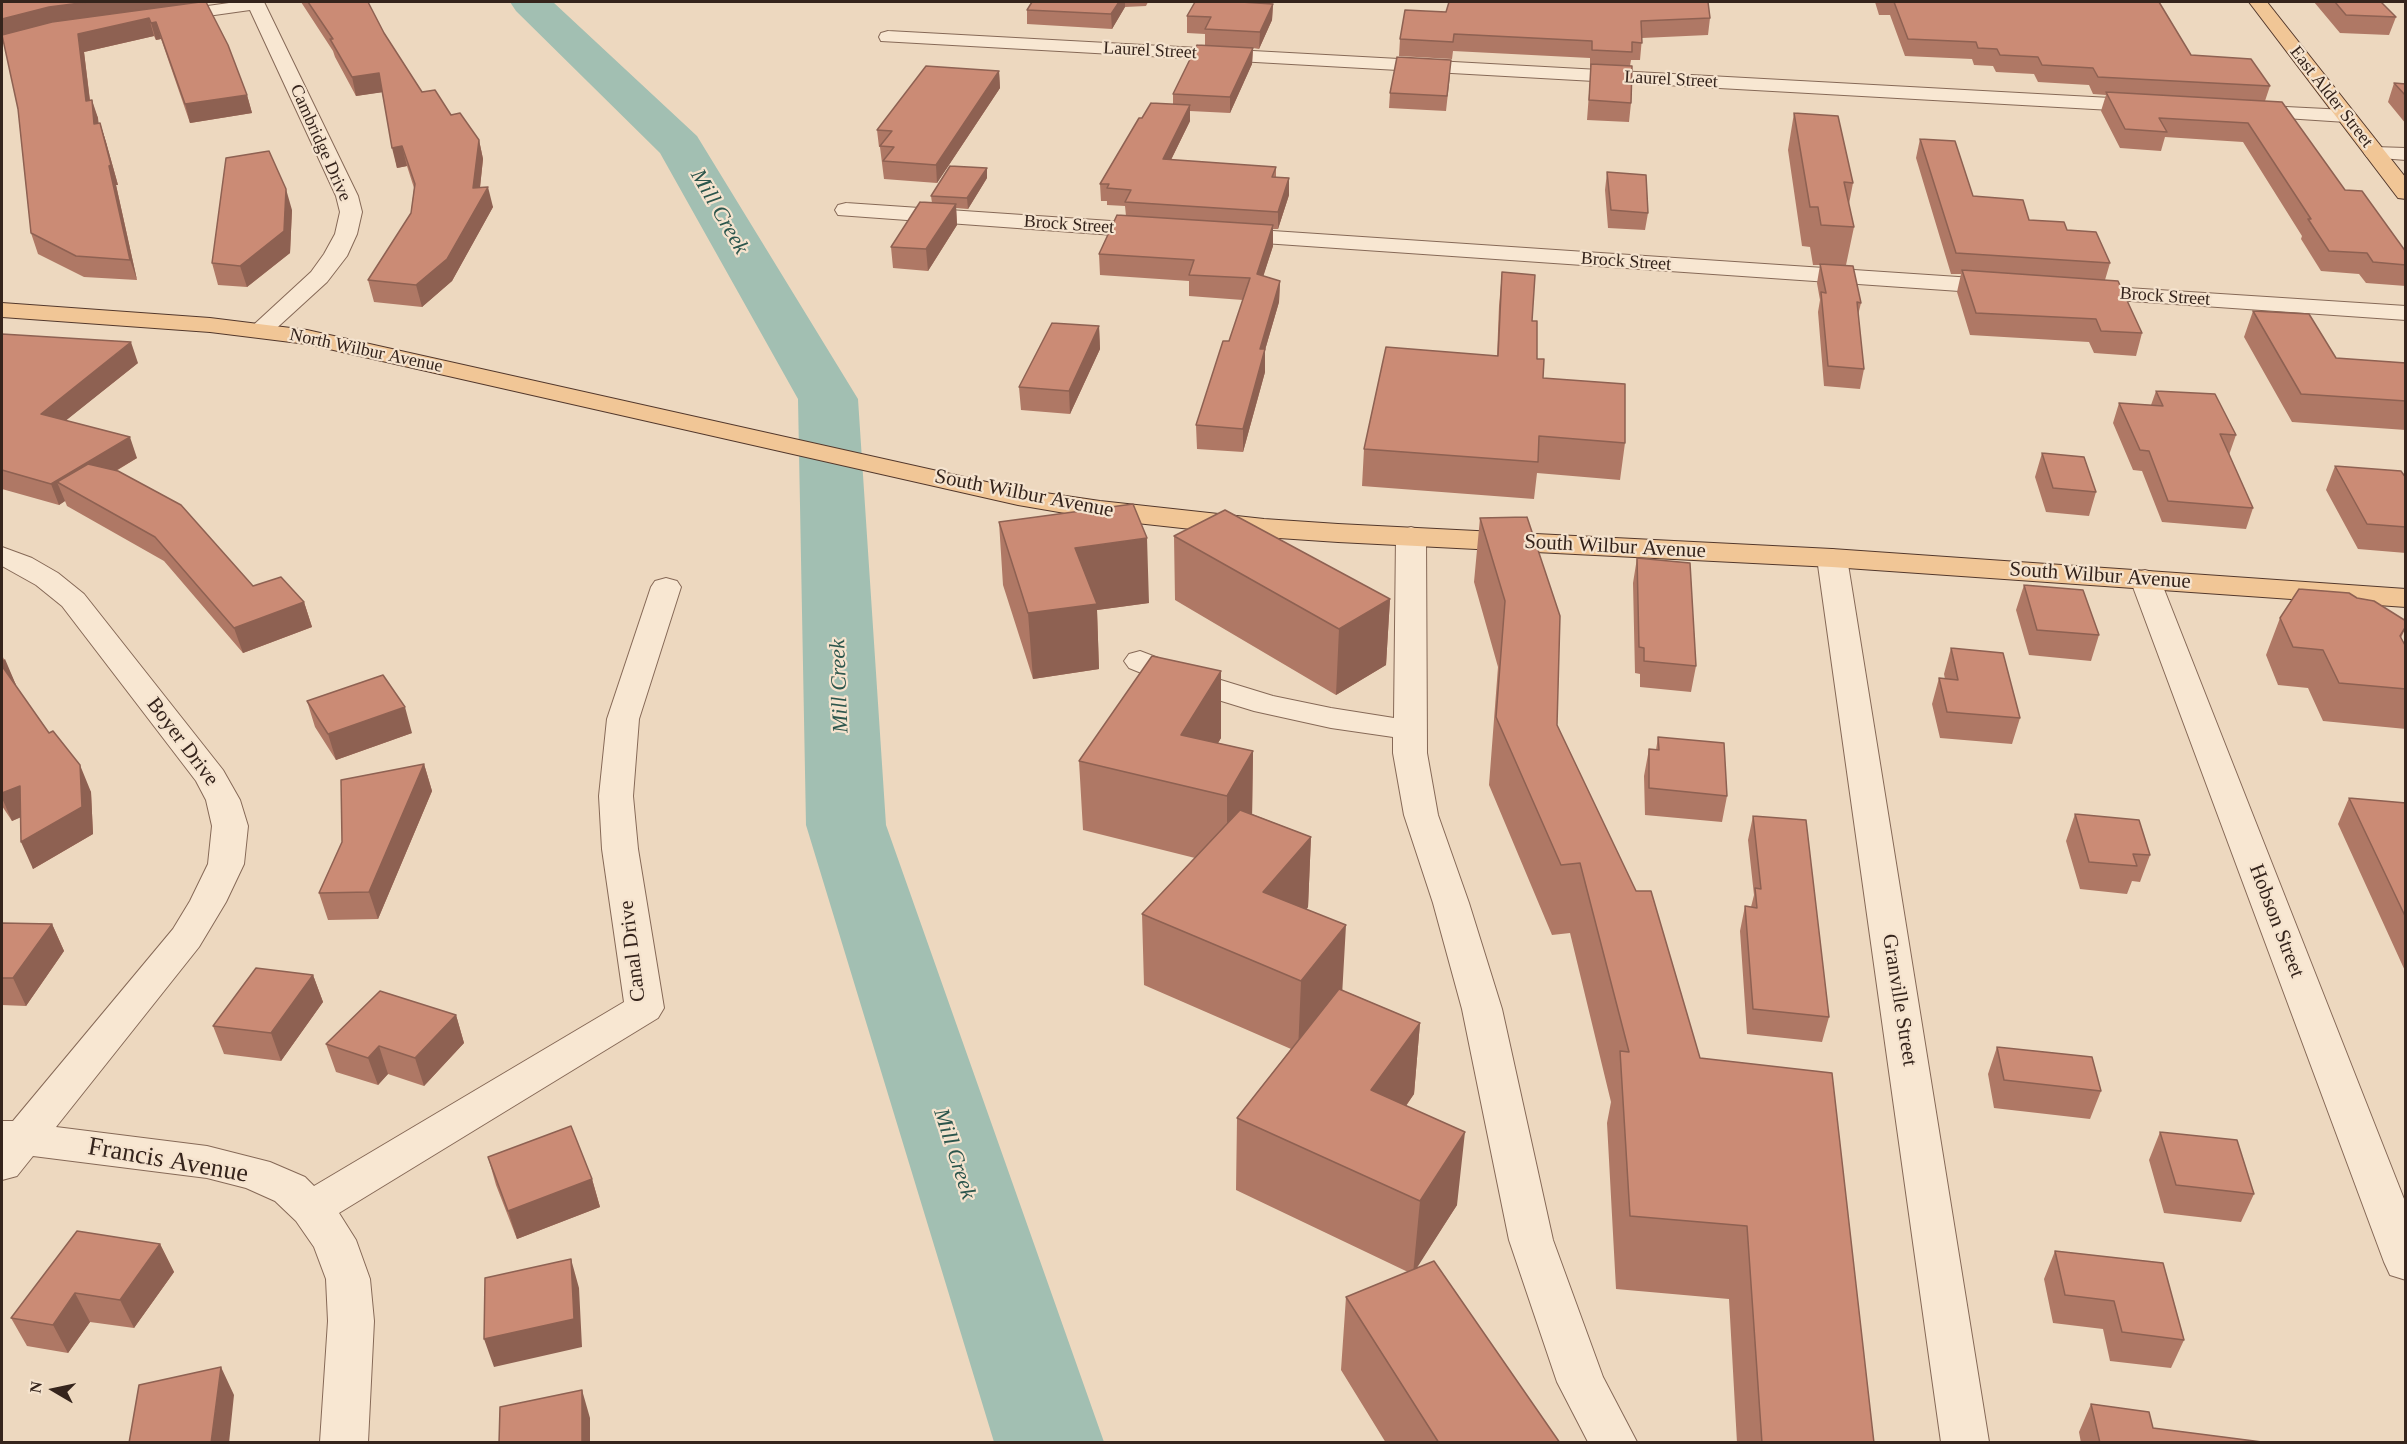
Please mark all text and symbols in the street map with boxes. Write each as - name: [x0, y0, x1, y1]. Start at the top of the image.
- street label: Laurel Street: [1103, 38, 1197, 64]
- street label: East Alder Street: [2285, 42, 2377, 152]
- street label: Laurel Street: [1624, 67, 1718, 93]
- street label: Cambridge Drive: [285, 81, 355, 205]
- water label: Mill Creek: [684, 165, 754, 259]
- street label: Brock Street: [1023, 211, 1115, 239]
- street label: Brock Street: [1580, 248, 1672, 276]
- street label: Brock Street: [2119, 283, 2211, 311]
- street label: North Wilbur Avenue: [288, 324, 444, 378]
- street label: South Wilbur Avenue: [932, 464, 1116, 524]
- street label: South Wilbur Avenue: [1524, 530, 1706, 564]
- street label: South Wilbur Avenue: [2008, 557, 2192, 595]
- water label: Mill Creek: [825, 639, 855, 733]
- street label: Boyer Drive: [141, 693, 223, 791]
- street label: Hobson Street: [2243, 861, 2309, 981]
- street label: Canal Drive: [614, 899, 652, 1003]
- street label: Granville Street: [1876, 932, 1922, 1068]
- water label: Mill Creek: [927, 1105, 981, 1203]
- street label: Francis Avenue: [86, 1132, 250, 1190]
- north arrow: [24, 1360, 84, 1420]
- text: N: [26, 1380, 45, 1394]

